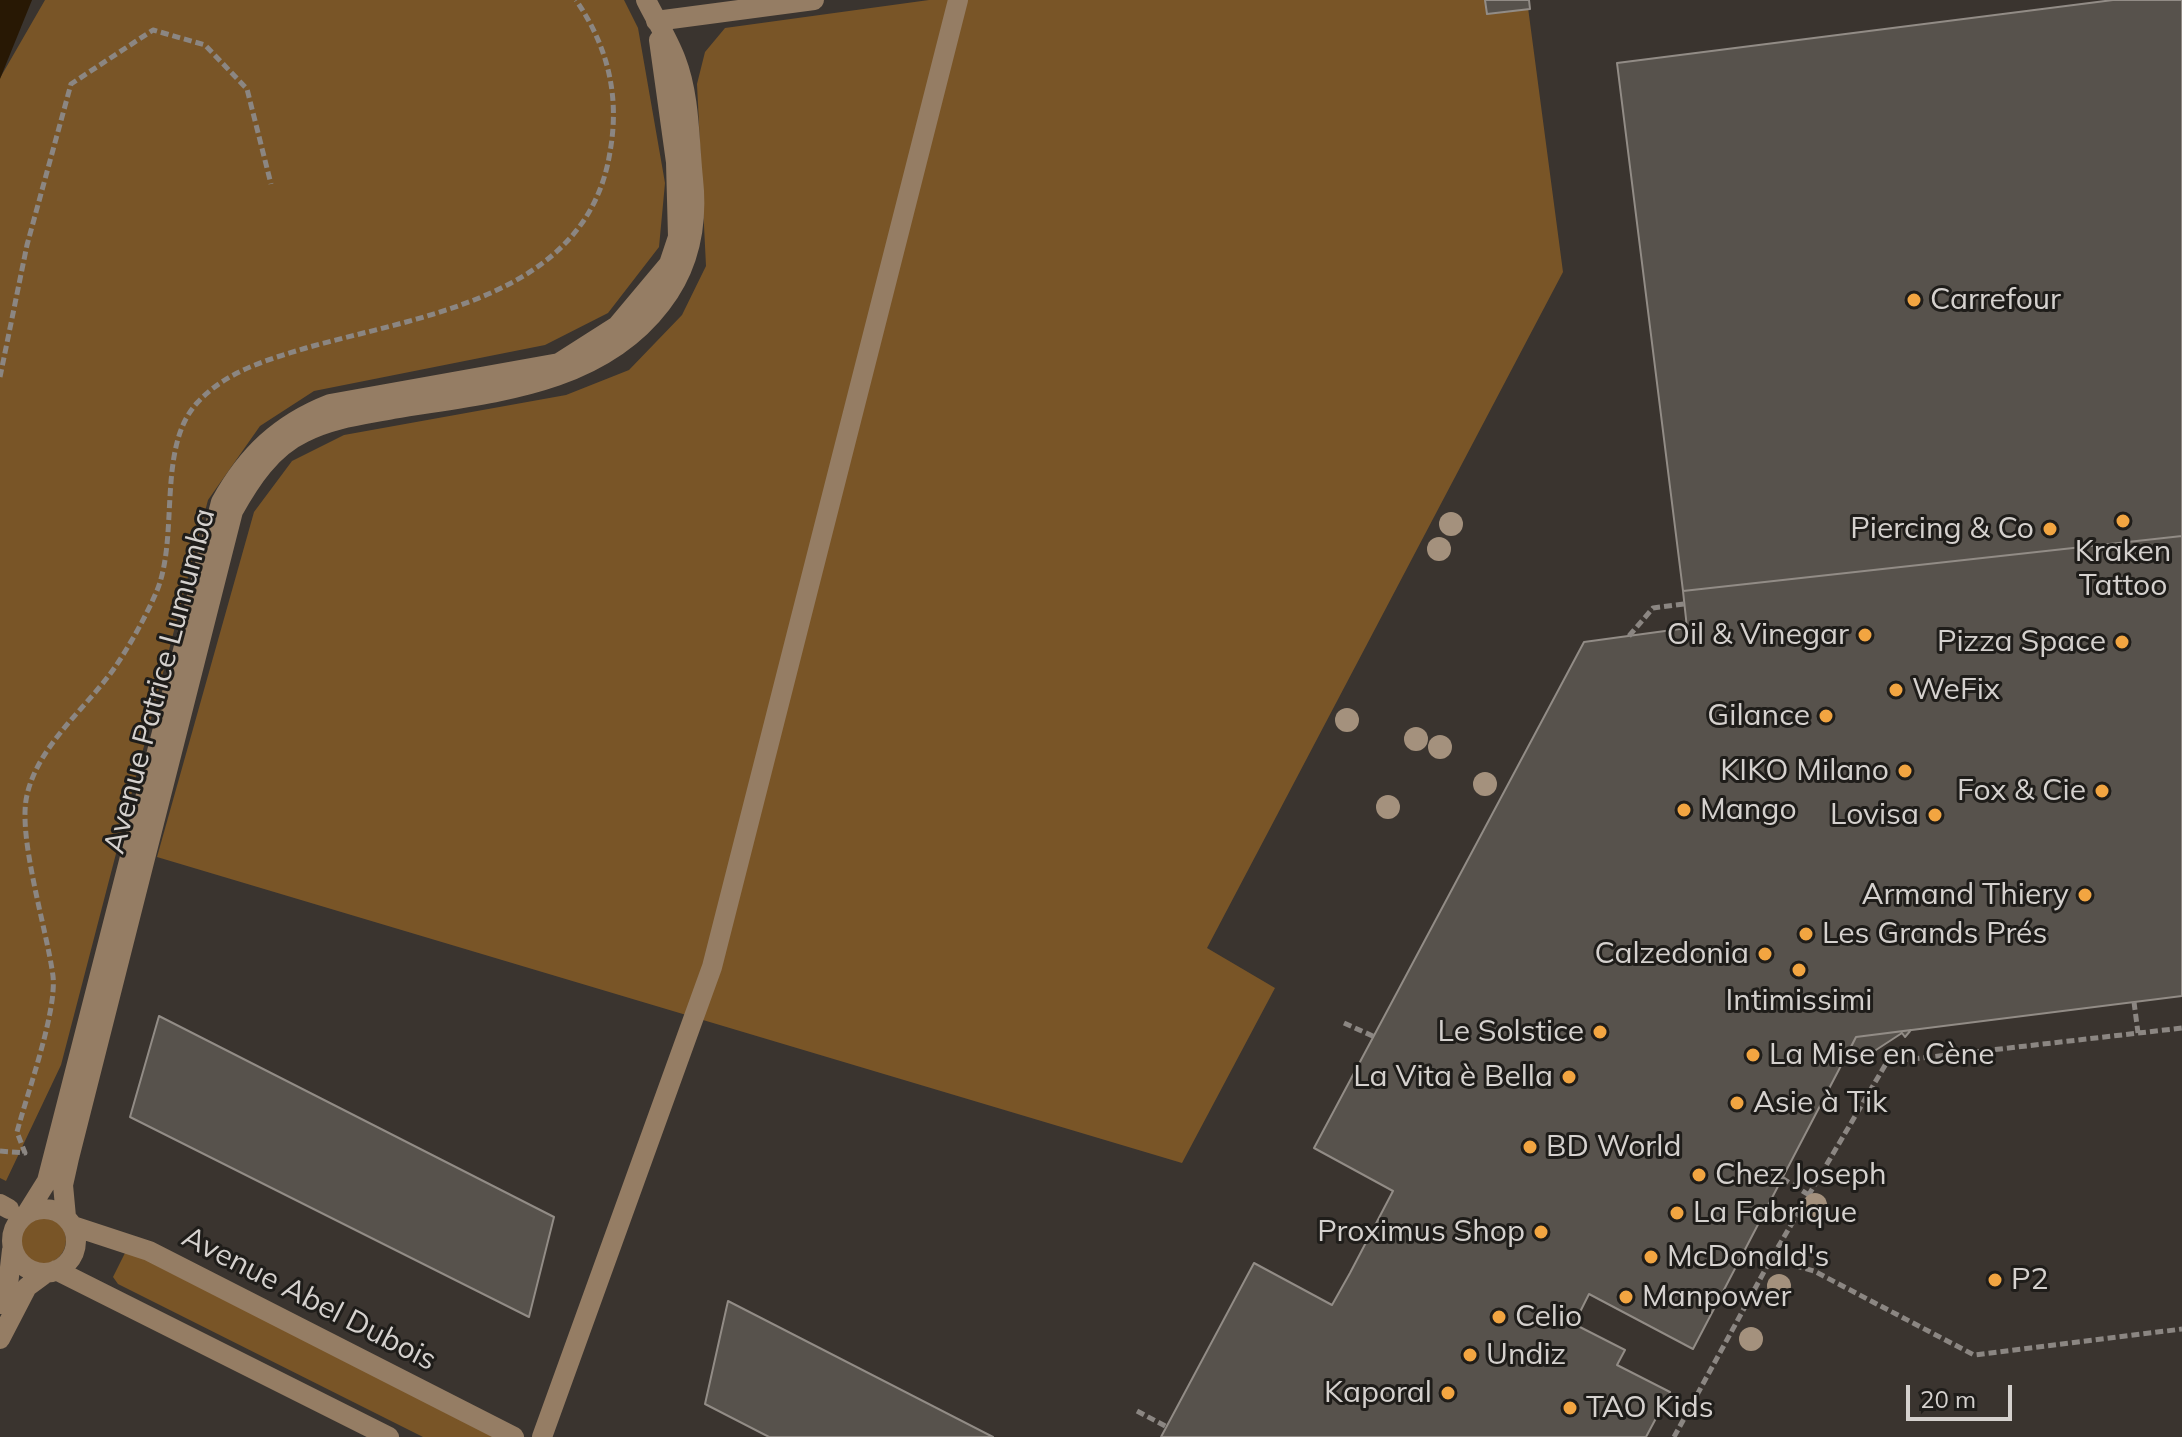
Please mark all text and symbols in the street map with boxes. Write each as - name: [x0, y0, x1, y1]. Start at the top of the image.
- place label: Carrefour: [1930, 282, 2061, 318]
- marker: Carrefour: [1905, 291, 1923, 309]
- street label: Avenue Patrice Lumumba: [97, 505, 223, 857]
- place label: Piercing & Co: [1850, 511, 2034, 547]
- marker: Kraken Tattoo: [2114, 512, 2132, 530]
- marker: Piercing & Co: [2041, 520, 2059, 538]
- place label: Kraken Tattoo: [2075, 534, 2171, 604]
- place label: Oil & Vinegar: [1667, 617, 1849, 653]
- place label: Pizza Space: [1937, 624, 2106, 660]
- marker: Oil & Vinegar: [1856, 626, 1874, 644]
- marker: Pizza Space: [2113, 633, 2131, 651]
- place label: WeFix: [1912, 672, 2000, 708]
- marker: WeFix: [1887, 681, 1905, 699]
- place label: Gilance: [1707, 698, 1810, 734]
- marker: Gilance: [1817, 707, 1835, 725]
- place label: KIKO Milano: [1720, 753, 1889, 789]
- marker: KIKO Milano: [1896, 762, 1914, 780]
- place label: Fox & Cie: [1957, 773, 2086, 809]
- marker: Fox & Cie: [2093, 782, 2111, 800]
- place label: Mango: [1700, 792, 1797, 828]
- place label: Lovisa: [1830, 797, 1919, 833]
- marker: Mango: [1675, 801, 1693, 819]
- marker: Lovisa: [1926, 806, 1944, 824]
- place label: Armand Thiery: [1861, 877, 2069, 913]
- marker: Armand Thiery: [2076, 886, 2094, 904]
- place label: Les Grands Prés: [1822, 916, 2047, 952]
- marker: Les Grands Prés: [1797, 925, 1815, 943]
- place label: Calzedonia: [1594, 936, 1749, 972]
- marker: Calzedonia: [1756, 945, 1774, 963]
- marker: Intimissimi: [1790, 961, 1808, 979]
- place label: Intimissimi: [1726, 983, 1872, 1019]
- place label: Le Solstice: [1437, 1014, 1584, 1050]
- marker: Le Solstice: [1591, 1023, 1609, 1041]
- place label: La Mise en Cène: [1769, 1037, 1995, 1073]
- marker: La Mise en Cène: [1744, 1046, 1762, 1064]
- place label: La Vita è Bella: [1353, 1059, 1553, 1095]
- marker: La Vita è Bella: [1560, 1068, 1578, 1086]
- place label: Asie à Tik: [1753, 1085, 1888, 1121]
- marker: Asie à Tik: [1728, 1094, 1746, 1112]
- place label: BD World: [1546, 1129, 1681, 1165]
- marker: BD World: [1521, 1138, 1539, 1156]
- place label: Chez Joseph: [1715, 1157, 1887, 1193]
- marker: Chez Joseph: [1690, 1166, 1708, 1184]
- place label: La Fabrique: [1693, 1195, 1857, 1231]
- marker: La Fabrique: [1668, 1204, 1686, 1222]
- place label: Proximus Shop: [1317, 1214, 1525, 1250]
- street label: Avenue Abel Dubois: [176, 1219, 442, 1379]
- marker: Proximus Shop: [1532, 1223, 1550, 1241]
- place label: McDonald's: [1667, 1239, 1829, 1275]
- marker: McDonald's: [1642, 1248, 1660, 1266]
- place label: P2: [2011, 1262, 2049, 1298]
- marker: P2: [1986, 1271, 2004, 1289]
- place label: Manpower: [1642, 1279, 1791, 1315]
- marker: Manpower: [1617, 1288, 1635, 1306]
- place label: Celio: [1515, 1299, 1582, 1335]
- marker: Celio: [1490, 1308, 1508, 1326]
- place label: Undiz: [1486, 1337, 1566, 1373]
- marker: Undiz: [1461, 1346, 1479, 1364]
- scale bar: [1910, 1369, 2016, 1419]
- place label: Kaporal: [1324, 1375, 1432, 1411]
- marker: Kaporal: [1439, 1384, 1457, 1402]
- text: 20 m: [1920, 1384, 1976, 1414]
- place label: TAO Kids: [1586, 1390, 1714, 1426]
- marker: TAO Kids: [1561, 1399, 1579, 1417]

